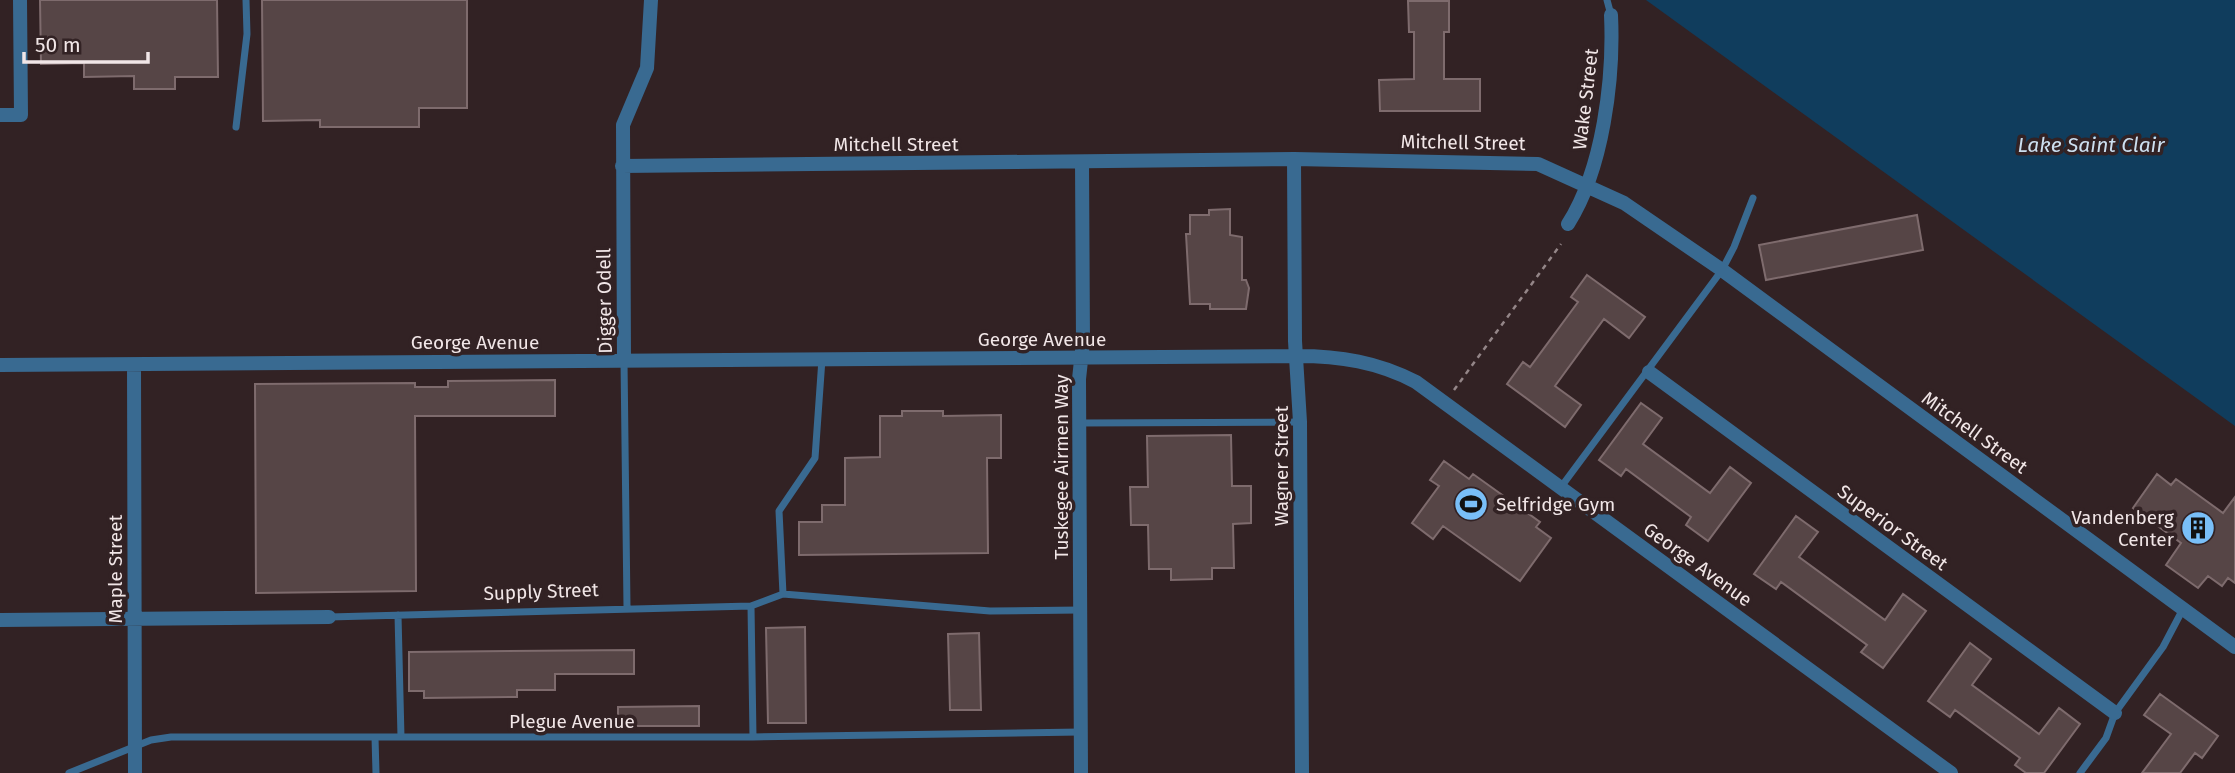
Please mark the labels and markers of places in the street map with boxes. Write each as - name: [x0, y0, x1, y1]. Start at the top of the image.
- sports icon: Selfridge Gym: [1452, 485, 1490, 523]
- place label: Selfridge Gym: [1496, 493, 1615, 516]
- place label: Vandenberg Center: [2071, 506, 2175, 551]
- building icon: Vandenberg Center: [2179, 509, 2217, 547]

